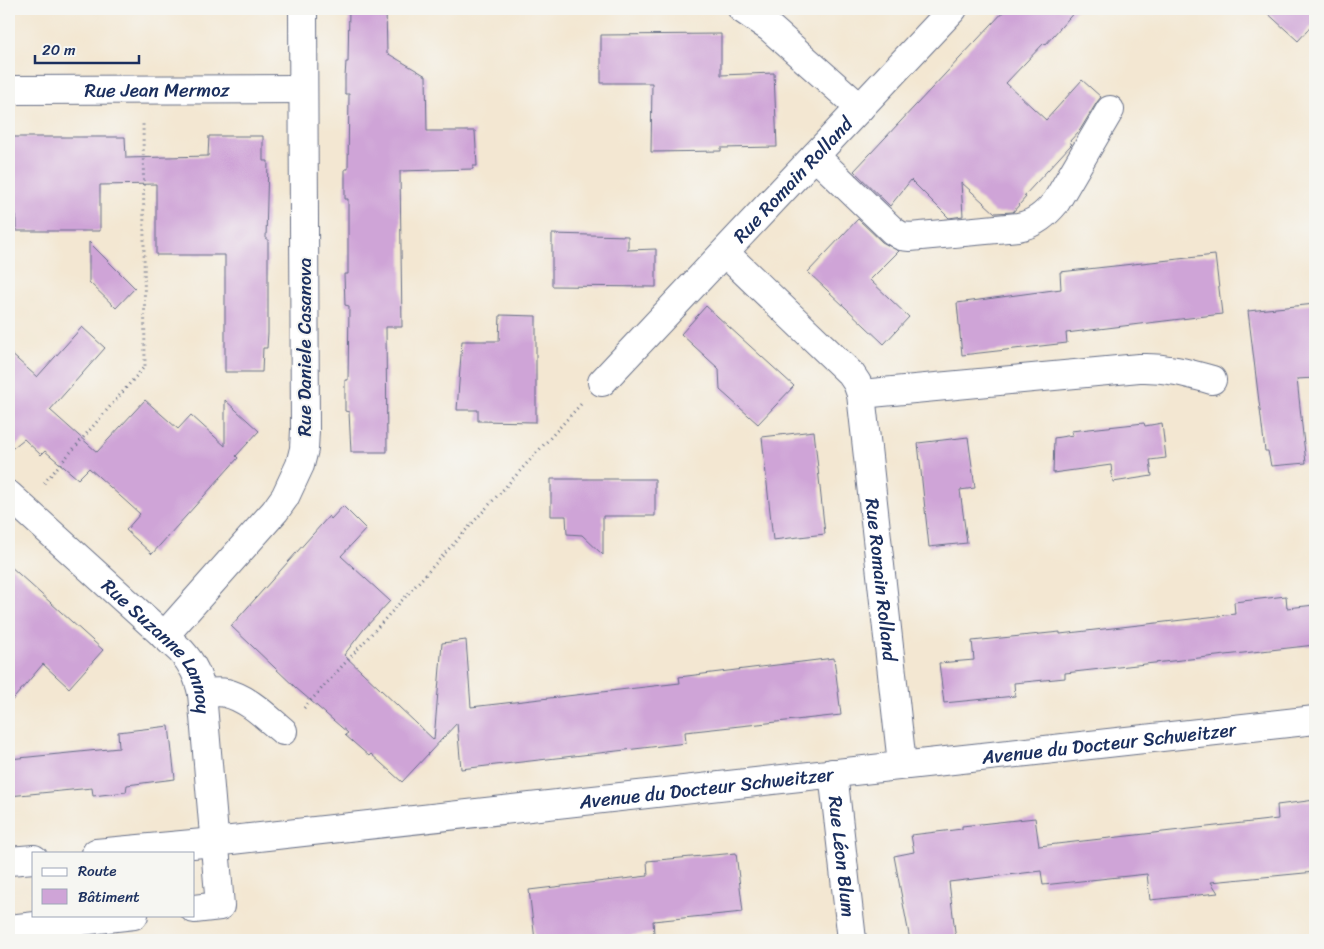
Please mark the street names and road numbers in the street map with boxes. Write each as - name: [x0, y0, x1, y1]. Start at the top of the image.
- street label: Rue Jean Mermoz: [84, 73, 231, 107]
- street label: Rue Romain Rolland: [725, 108, 862, 251]
- street label: Rue Daniele Casanova: [288, 257, 321, 436]
- street label: Rue Romain Rolland: [856, 497, 907, 665]
- street label: Rue Suzanne Lannoy: [94, 570, 220, 715]
- street label: Avenue du Docteur Schweitzer: [979, 713, 1239, 774]
- street label: Avenue du Docteur Schweitzer: [577, 757, 837, 819]
- street label: Rue Léon Blum: [819, 794, 865, 919]

